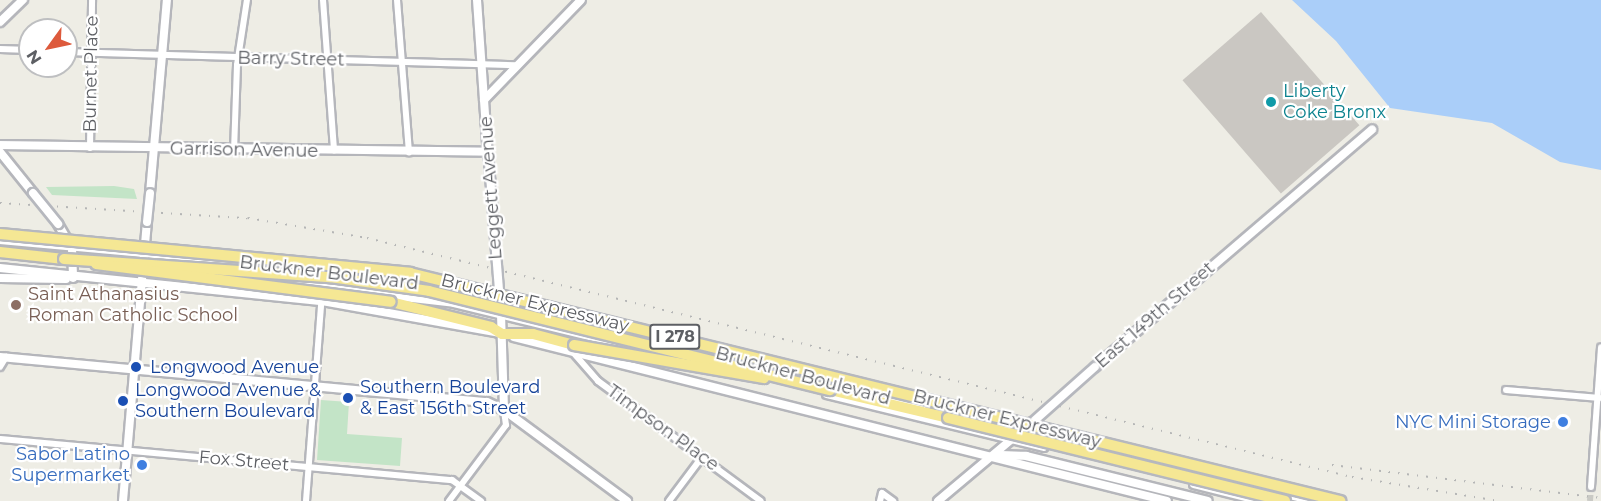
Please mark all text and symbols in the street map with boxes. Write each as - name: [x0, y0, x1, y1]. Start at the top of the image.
- street label: Burnet Place: [79, 15, 103, 133]
- north arrow: [18, 18, 78, 78]
- text: N: [23, 46, 46, 68]
- street label: Barry Street: [237, 47, 345, 71]
- place label: Liberty Coke Bronx: [1283, 81, 1386, 124]
- marker: Liberty Coke Bronx: [1264, 95, 1278, 109]
- street label: Leggett Avenue: [475, 115, 507, 261]
- street label: Garrison Avenue: [170, 138, 318, 162]
- street label: Bruckner Boulevard: [238, 251, 420, 295]
- street label: East 149th Street: [1091, 257, 1219, 373]
- street label: Bruckner Expressway: [439, 269, 631, 337]
- place label: Saint Athanasius Roman Catholic School: [28, 284, 238, 326]
- marker: Saint Athanasius Roman Catholic School: [9, 298, 23, 312]
- road number: I 278: [648, 324, 702, 350]
- street label: Bruckner Boulevard: [713, 342, 893, 410]
- place label: Longwood Avenue: [150, 356, 319, 378]
- marker: Longwood Avenue: [127, 358, 145, 376]
- place label: Southern Boulevard & East 156th Street: [360, 377, 540, 420]
- place label: Longwood Avenue & Southern Boulevard: [135, 380, 321, 422]
- street label: Timpson Place: [603, 380, 723, 476]
- street label: Bruckner Expressway: [911, 385, 1103, 453]
- marker: Southern Boulevard & East 156th Street: [341, 391, 355, 405]
- marker: Longwood Avenue & Southern Boulevard: [116, 394, 130, 408]
- place label: NYC Mini Storage: [1395, 411, 1551, 433]
- marker: NYC Mini Storage: [1556, 415, 1570, 429]
- place label: Sabor Latino Supermarket: [11, 444, 130, 486]
- street label: Fox Street: [198, 446, 290, 476]
- marker: Sabor Latino Supermarket: [135, 458, 149, 472]

